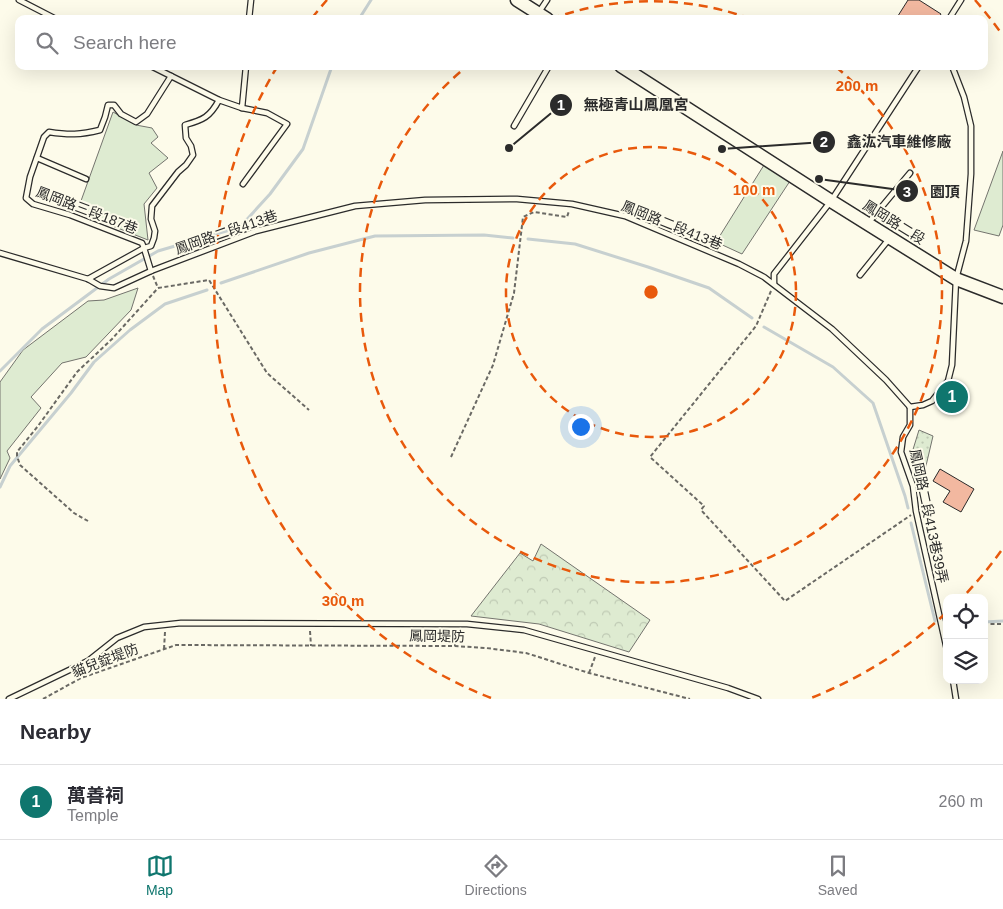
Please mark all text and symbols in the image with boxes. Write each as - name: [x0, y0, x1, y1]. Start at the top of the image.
- search box: [15, 15, 988, 70]
- icon: search: [33, 29, 61, 57]
- text: Search here: [73, 32, 177, 53]
- text: 200 m: [836, 77, 878, 94]
- callout: 無極青山鳳凰宮: [549, 90, 699, 120]
- text: 1: [557, 96, 565, 113]
- text: 無極青山鳳凰宮: [583, 96, 689, 113]
- callout: 鑫汯汽車維修廠: [811, 127, 961, 157]
- text: 2: [820, 133, 828, 150]
- text: 鑫汯汽車維修廠: [846, 133, 952, 150]
- callout: 園頂: [895, 176, 970, 206]
- text: 100 m: [733, 181, 775, 198]
- street label: 鳳岡路三段187巷: [34, 183, 140, 237]
- text: 3: [903, 183, 911, 200]
- text: 園頂: [930, 183, 960, 200]
- street label: 鳳岡路二段413巷: [619, 197, 725, 253]
- street label: 鳳岡路二段: [860, 197, 928, 247]
- street label: 鳳岡路二段413巷: [173, 207, 279, 257]
- centre of rings: [642, 283, 660, 301]
- pin: 1: [936, 378, 968, 416]
- your location: [568, 414, 594, 440]
- street label: 鳳岡路二段413巷39弄: [907, 447, 951, 585]
- text: 300 m: [322, 592, 364, 609]
- map controls: [943, 594, 988, 684]
- button: locate: [943, 594, 988, 639]
- street label: 鳳岡堤防: [409, 628, 465, 644]
- button: layers: [943, 639, 988, 684]
- street label: 貓兒錠堤防: [69, 640, 141, 680]
- text: Nearby: [20, 720, 91, 743]
- text: 萬善祠: [67, 785, 124, 806]
- text: 1: [32, 793, 40, 810]
- text: 260 m: [939, 793, 983, 810]
- text: Temple: [67, 807, 119, 824]
- tab: Map: [146, 852, 174, 898]
- tab: Directions: [465, 852, 527, 898]
- tab: Saved: [818, 852, 857, 898]

